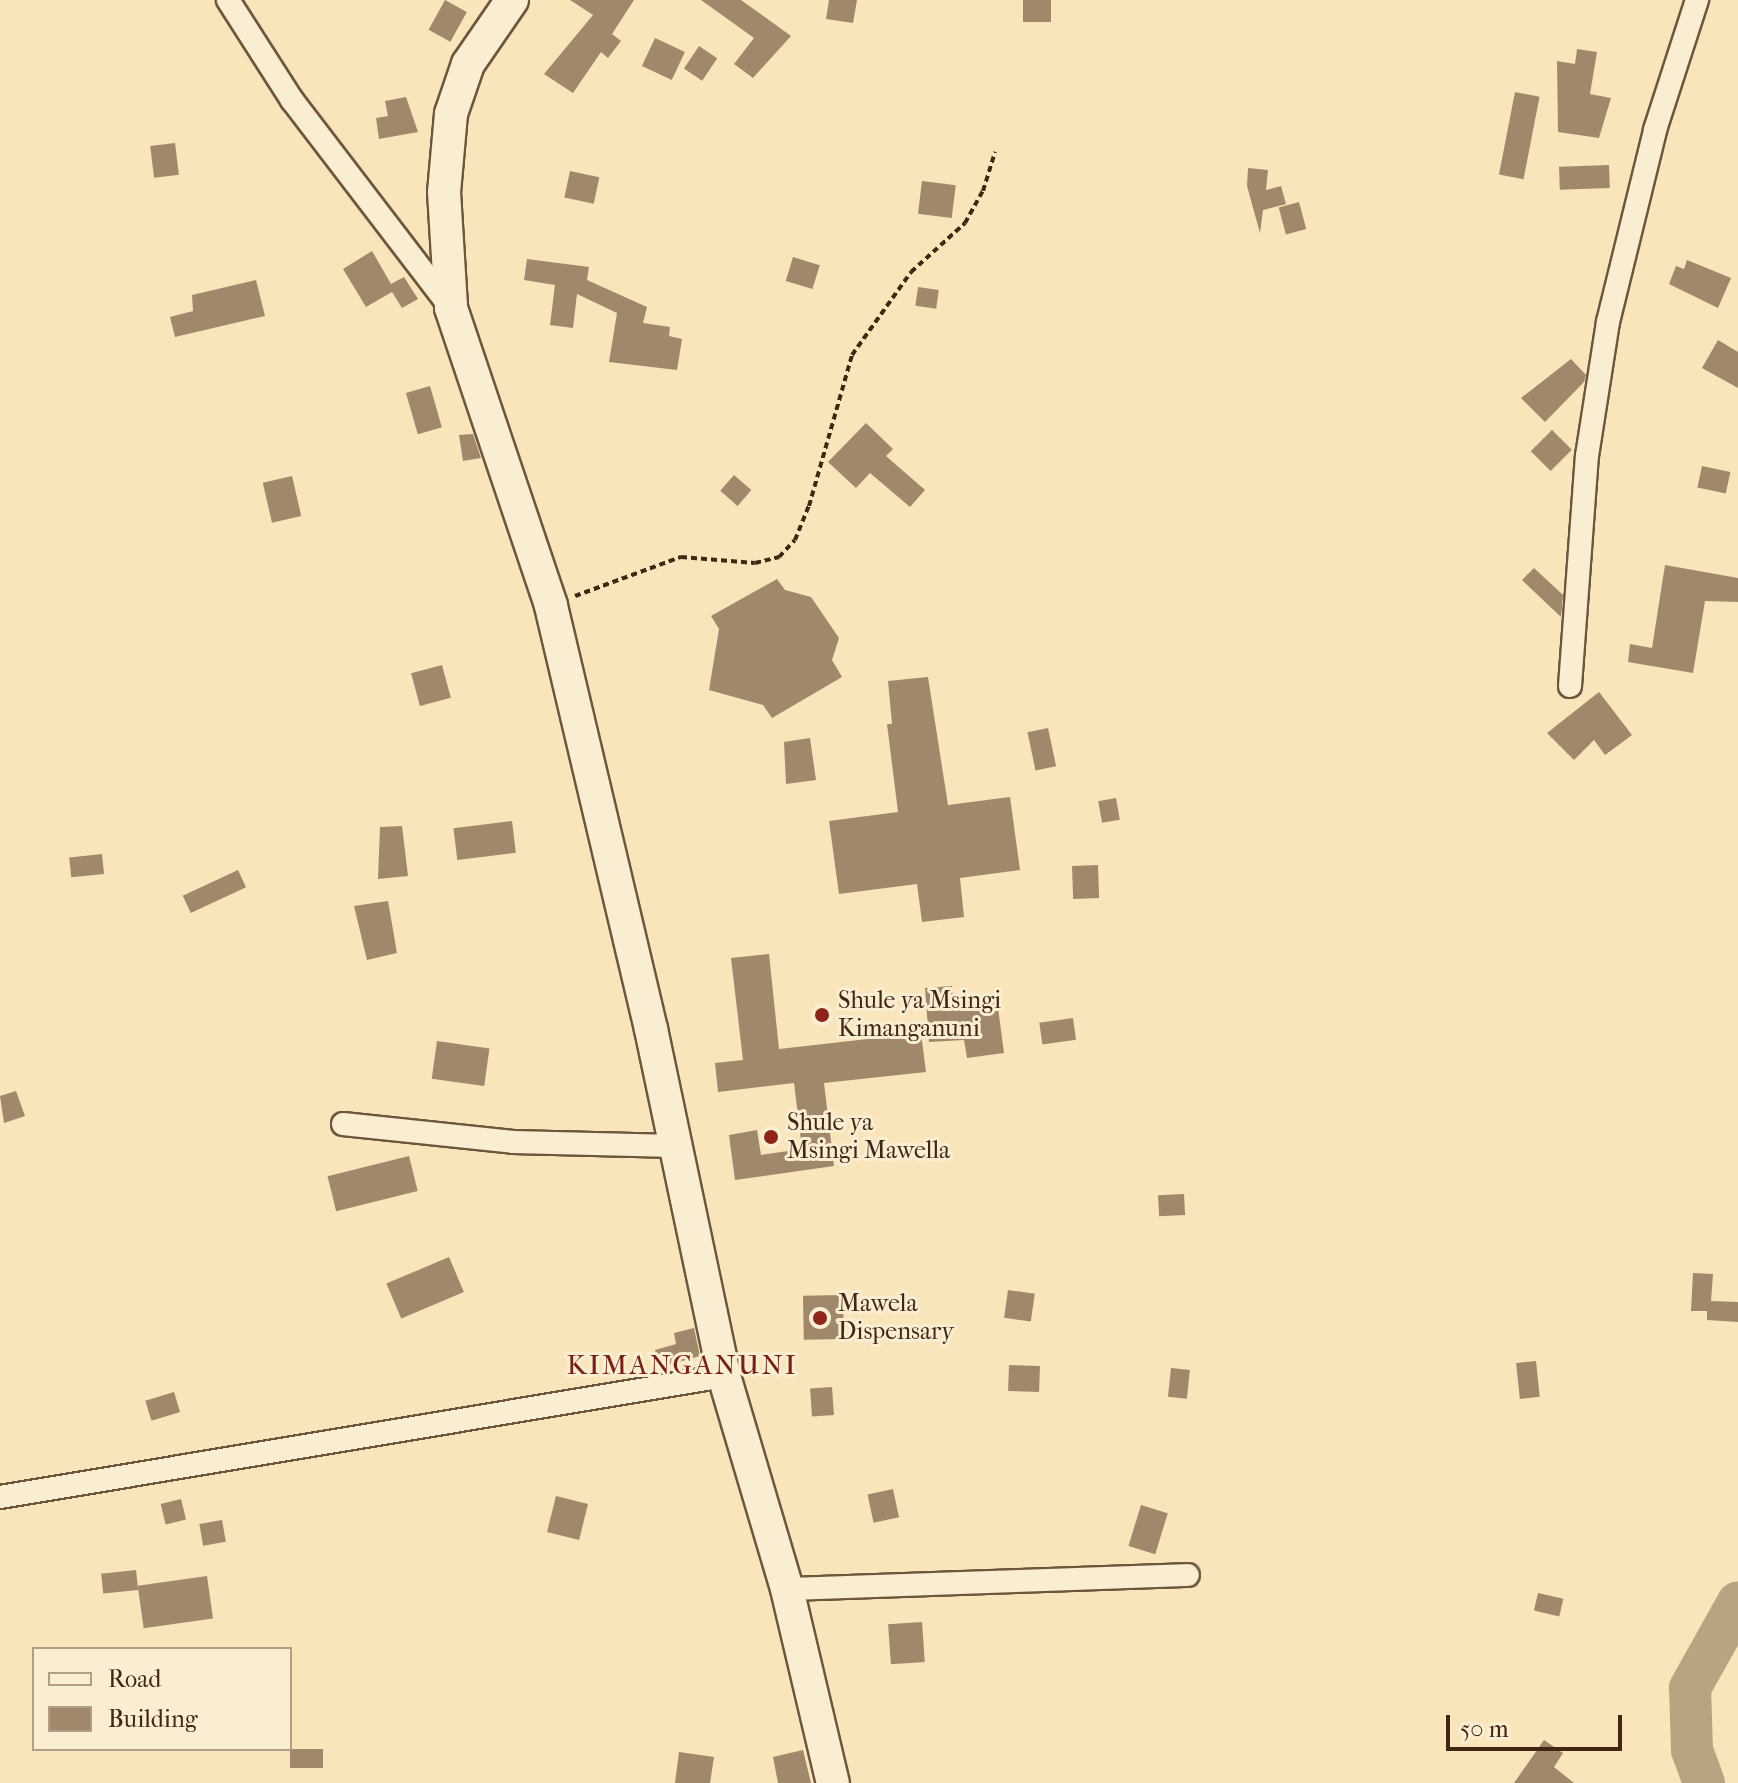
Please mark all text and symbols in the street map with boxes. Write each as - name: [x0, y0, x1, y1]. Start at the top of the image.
- place label: Shule ya Msingi Kimanganuni: [838, 987, 1001, 1043]
- marker: Shule ya Msingi Kimanganuni: [813, 1006, 831, 1024]
- place label: Shule ya Msingi Mawella: [787, 1109, 950, 1165]
- marker: Shule ya Msingi Mawella: [762, 1128, 780, 1146]
- place label: Mawela Dispensary: [838, 1290, 954, 1346]
- marker: Mawela Dispensary: [809, 1307, 831, 1329]
- district label: KIMANGANUNI: [566, 1348, 798, 1382]
- legend: [32, 1647, 292, 1751]
- text: Road: [108, 1665, 161, 1693]
- scale bar: [1450, 1699, 1626, 1749]
- text: Building: [108, 1705, 198, 1733]
- text: 50 m: [1460, 1715, 1509, 1743]

